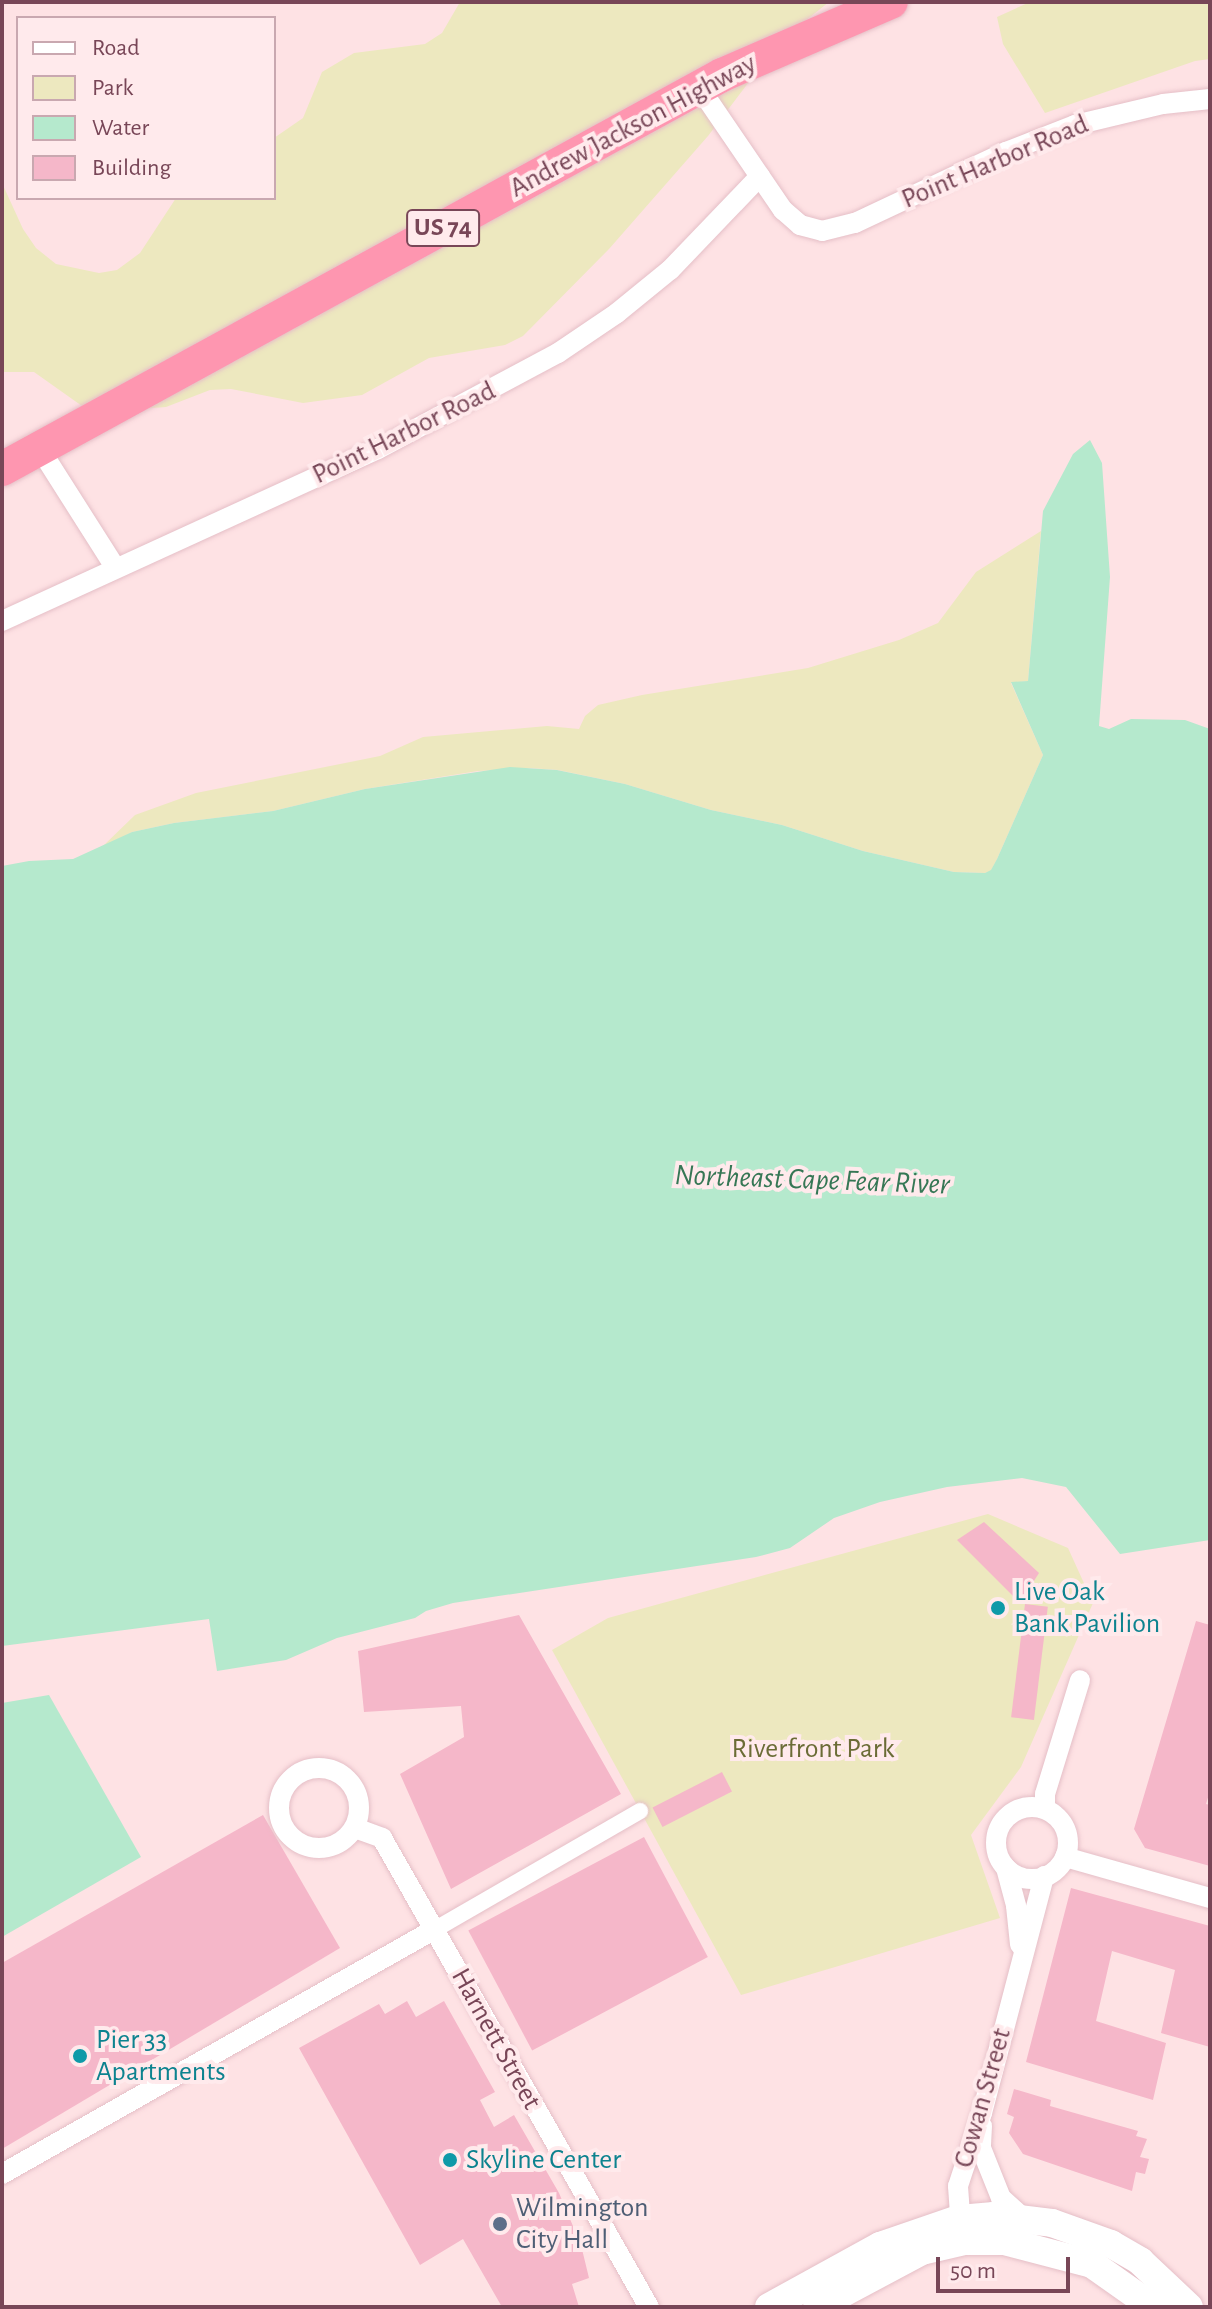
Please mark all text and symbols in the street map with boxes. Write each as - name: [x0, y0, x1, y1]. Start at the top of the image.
- legend: [16, 16, 276, 200]
- text: Road: [92, 36, 140, 60]
- street label: Andrew Jackson Highway: [504, 47, 762, 205]
- text: Park: [92, 76, 133, 100]
- street label: Point Harbor Road: [897, 108, 1093, 216]
- text: Water: [92, 116, 149, 140]
- text: Building: [92, 156, 171, 180]
- road number: US 74: [405, 206, 481, 250]
- street label: Point Harbor Road: [307, 374, 501, 492]
- water label: Northeast Cape Fear River: [674, 1157, 950, 1203]
- place label: Live Oak Bank Pavilion: [1014, 1575, 1160, 1641]
- marker: Live Oak Bank Pavilion: [989, 1599, 1007, 1617]
- park label: Riverfront Park: [732, 1732, 894, 1766]
- street label: Harnett Street: [443, 1963, 549, 2115]
- place label: Pier 33 Apartments: [96, 2023, 226, 2089]
- street label: Cowan Street: [947, 2024, 1019, 2172]
- marker: Pier 33 Apartments: [71, 2047, 89, 2065]
- place label: Skyline Center: [466, 2143, 621, 2177]
- marker: Skyline Center: [441, 2151, 459, 2169]
- place label: Wilmington City Hall: [516, 2191, 648, 2257]
- marker: Wilmington City Hall: [491, 2215, 509, 2233]
- scale bar: [940, 2241, 1074, 2291]
- text: 50 m: [950, 2259, 996, 2283]

